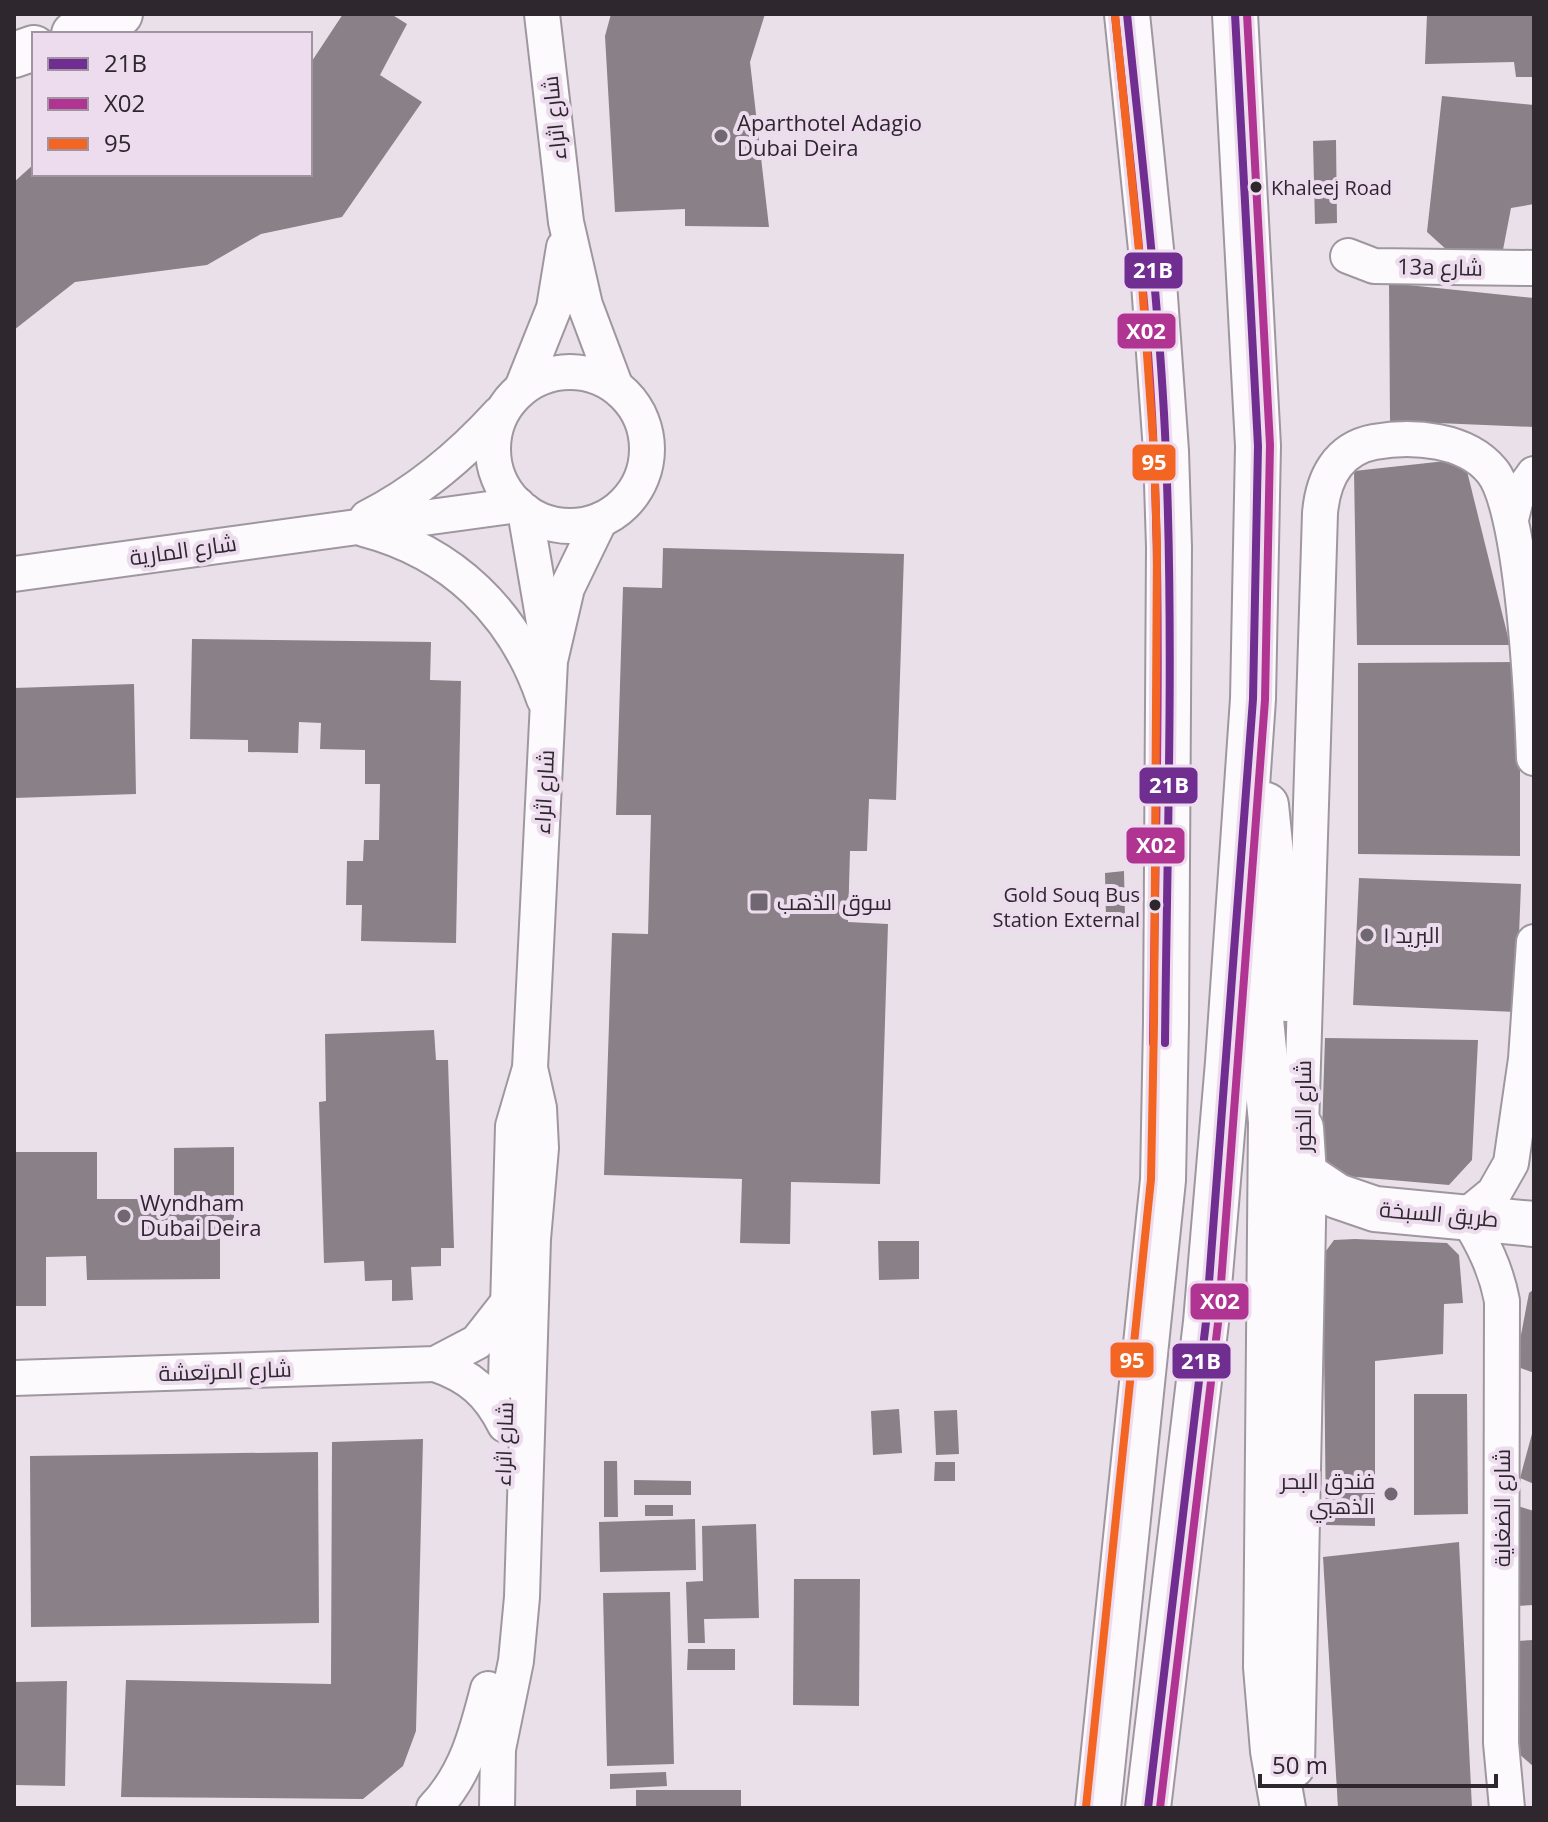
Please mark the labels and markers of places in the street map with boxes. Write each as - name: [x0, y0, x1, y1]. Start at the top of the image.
- place label: Aparthotel Adagio Dubai Deira: [737, 107, 922, 162]
- marker: Aparthotel Adagio Dubai Deira: [712, 127, 730, 145]
- place label: Khaleej Road: [1271, 174, 1392, 201]
- marker: Khaleej Road: [1248, 179, 1264, 195]
- place label: Gold Souq Bus Station External: [993, 881, 1140, 933]
- place label: سوق الذهب: [777, 886, 892, 916]
- marker: سوق الذهب: [748, 891, 770, 913]
- marker: Gold Souq Bus Station External: [1147, 897, 1163, 913]
- place label: البريد ١: [1383, 919, 1440, 949]
- marker: البريد ١: [1358, 926, 1376, 944]
- place label: Wyndham Dubai Deira: [140, 1187, 262, 1242]
- marker: Wyndham Dubai Deira: [115, 1207, 133, 1225]
- place label: فندق البحر الذهبي: [1278, 1465, 1375, 1523]
- marker: فندق البحر الذهبي: [1382, 1485, 1400, 1503]

